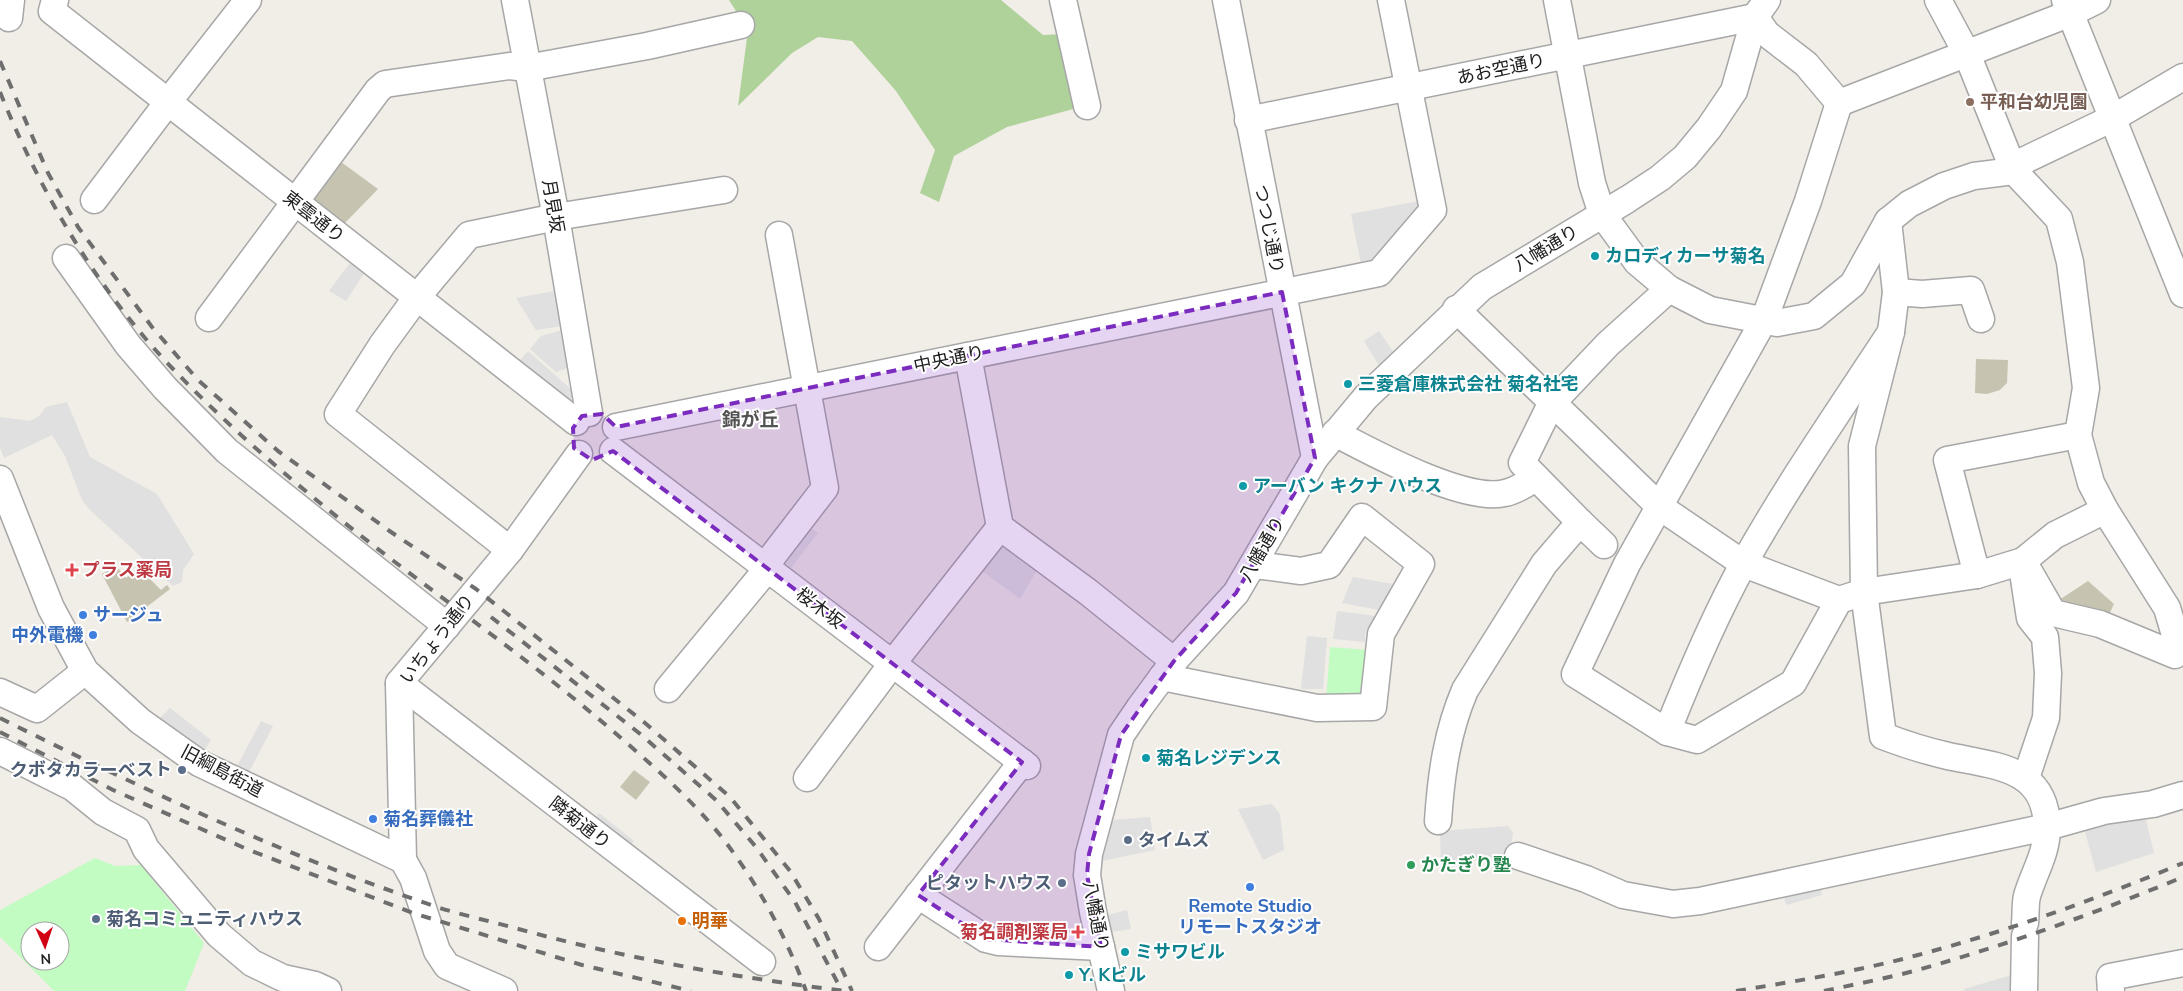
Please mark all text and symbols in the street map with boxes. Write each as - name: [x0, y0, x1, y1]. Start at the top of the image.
- street label: あお空通り: [1454, 48, 1548, 90]
- place label: 平和台幼児園: [1980, 90, 2088, 114]
- marker: 平和台幼児園: [1964, 96, 1976, 108]
- street label: 月見坂: [536, 177, 570, 235]
- street label: つつじ通り: [1249, 183, 1289, 275]
- street label: 東雲通り: [278, 185, 350, 249]
- street label: 八幡通り: [1509, 219, 1583, 277]
- place label: カロディカーサ菊名: [1605, 244, 1765, 268]
- marker: カロディカーサ菊名: [1589, 250, 1601, 262]
- street label: 中央通り: [911, 340, 987, 378]
- place label: 三菱倉庫株式会社 菊名社宅: [1358, 372, 1579, 396]
- marker: 三菱倉庫株式会社 菊名社宅: [1342, 378, 1354, 390]
- district label: 錦が丘: [721, 407, 779, 433]
- place label: アーバン キクナ ハウス: [1253, 474, 1442, 498]
- marker: アーバン キクナ ハウス: [1237, 480, 1249, 492]
- street label: 八幡通り: [1234, 512, 1290, 586]
- place label: プラス薬局: [82, 558, 172, 582]
- marker: プラス薬局: [66, 564, 78, 576]
- street label: 桜木坂: [791, 582, 849, 634]
- street label: いちょう通り: [394, 589, 480, 689]
- place label: サージュ: [93, 603, 163, 627]
- marker: サージュ: [77, 609, 89, 621]
- place label: 中外電機: [11, 623, 84, 647]
- marker: 中外電機: [87, 629, 99, 641]
- street label: 旧綱島街道: [177, 739, 267, 803]
- place label: 菊名レジデンス: [1156, 746, 1282, 770]
- marker: 菊名レジデンス: [1140, 752, 1152, 764]
- place label: クボタカラーベスト: [10, 758, 172, 782]
- marker: クボタカラーベスト: [176, 764, 188, 776]
- street label: 隣菊通り: [544, 791, 616, 855]
- place label: 菊名葬儀社: [383, 807, 473, 831]
- marker: 菊名葬儀社: [367, 813, 379, 825]
- place label: タイムズ: [1138, 828, 1210, 852]
- marker: タイムズ: [1122, 834, 1134, 846]
- place label: かたぎり塾: [1421, 853, 1511, 877]
- marker: かたぎり塾: [1405, 859, 1417, 871]
- place label: ピタットハウス: [926, 871, 1052, 895]
- marker: ピタットハウス: [1056, 877, 1068, 889]
- street label: 八幡通り: [1077, 878, 1115, 954]
- marker: Remote Studio リモートスタジオ: [1244, 881, 1256, 893]
- place label: Remote Studio リモートスタジオ: [1178, 894, 1322, 939]
- place label: 菊名コミュニティハウス: [106, 907, 303, 931]
- place label: 明華: [692, 909, 728, 933]
- marker: 菊名コミュニティハウス: [90, 913, 102, 925]
- marker: 明華: [676, 915, 688, 927]
- place label: 菊名調剤薬局: [960, 920, 1068, 944]
- north arrow: [20, 921, 70, 971]
- marker: 菊名調剤薬局: [1072, 926, 1084, 938]
- place label: ミサワビル: [1135, 940, 1225, 964]
- marker: ミサワビル: [1119, 946, 1131, 958]
- text: N: [40, 949, 51, 968]
- place label: Y. Kビル: [1078, 963, 1146, 987]
- marker: Y. Kビル: [1063, 969, 1075, 981]

